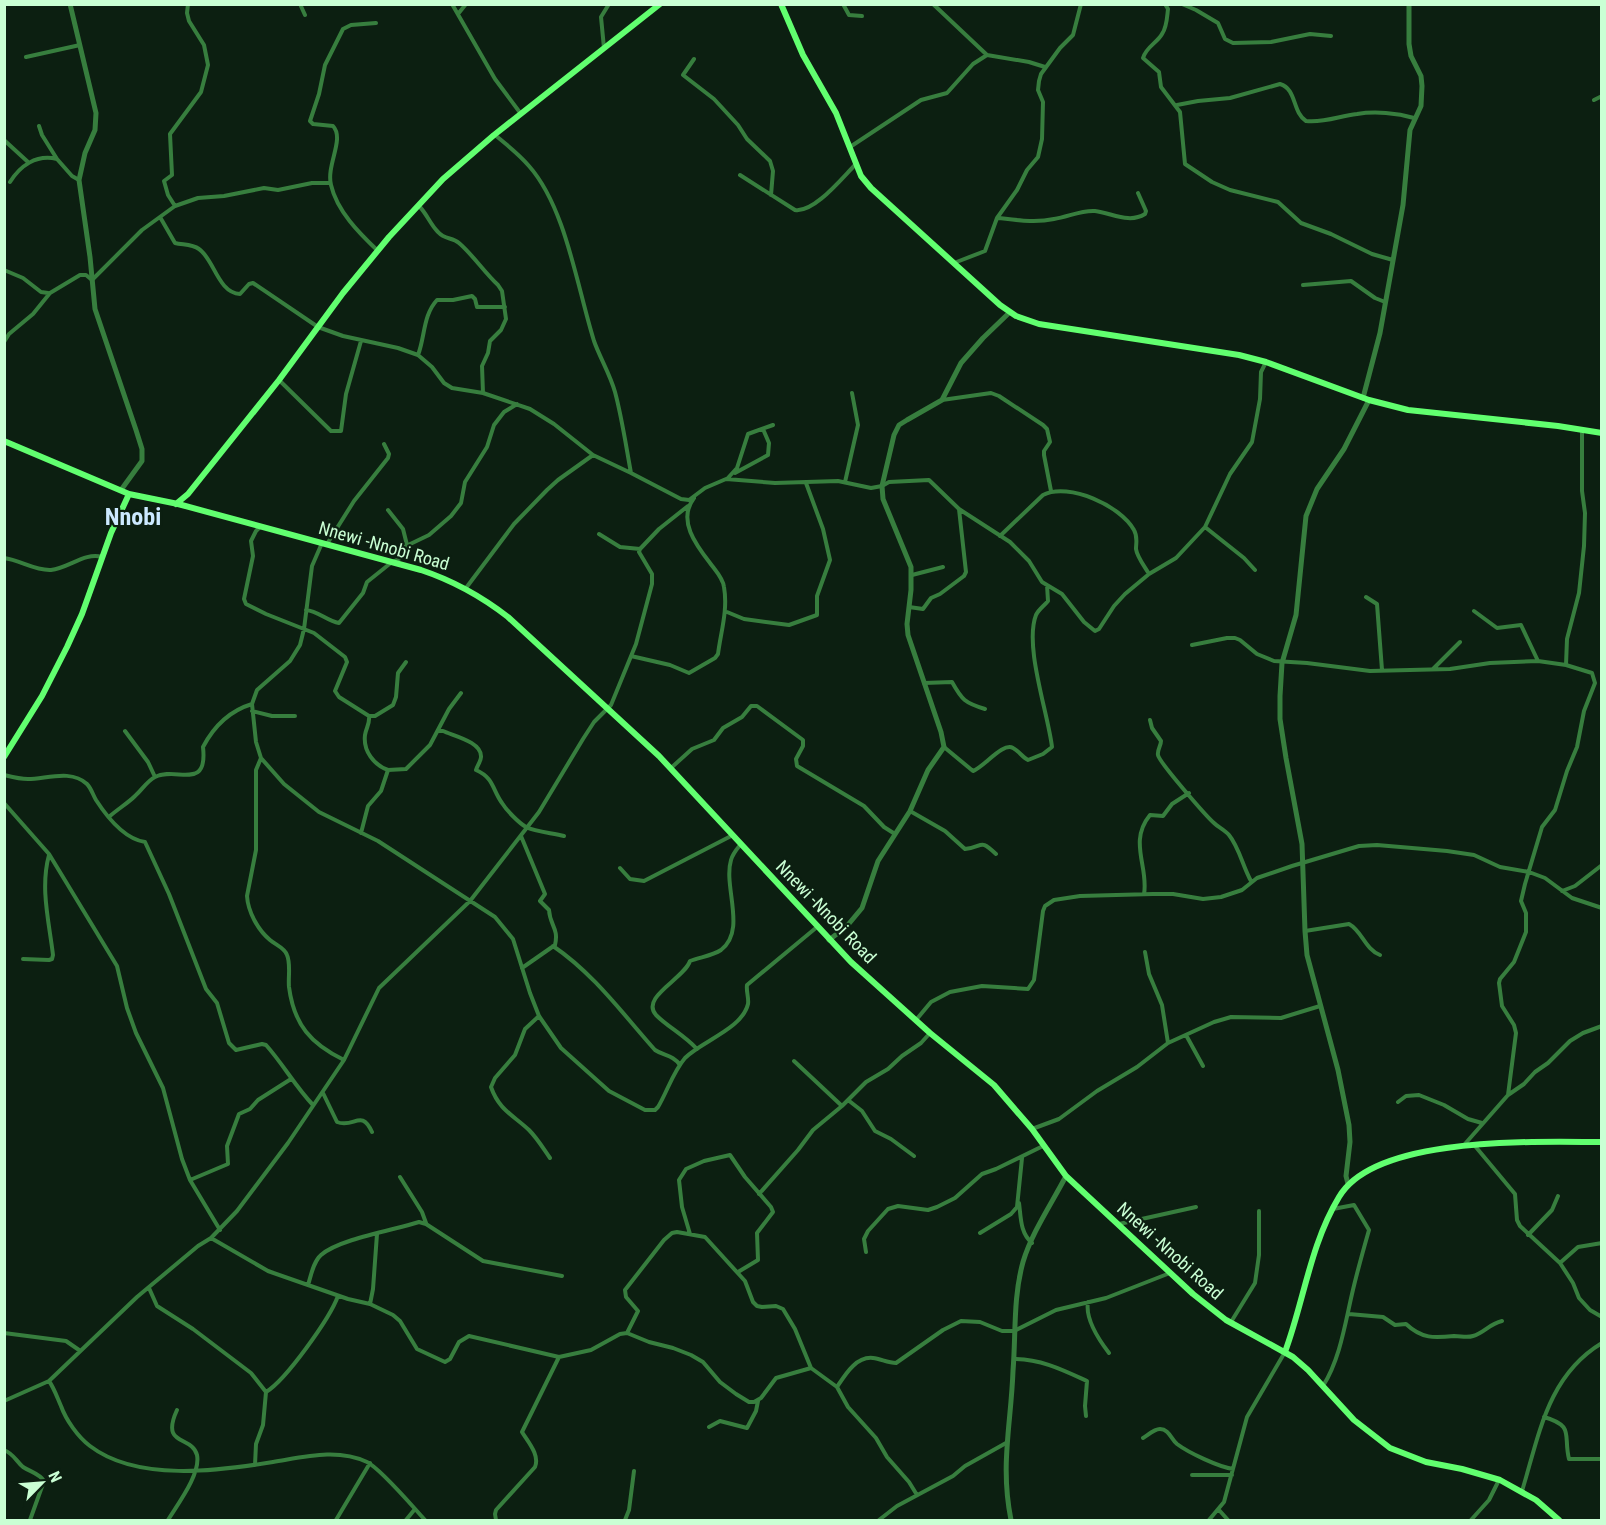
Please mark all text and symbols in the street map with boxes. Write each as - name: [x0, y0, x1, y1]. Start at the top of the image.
- district label: Nnobi: [105, 503, 161, 531]
- street label: Nnewi -Nnobi Road: [316, 517, 452, 574]
- street label: Nnewi -Nnobi Road: [772, 856, 881, 967]
- street label: Nnewi -Nnobi Road: [1113, 1198, 1227, 1304]
- north arrow: [12, 1453, 72, 1513]
- text: N: [44, 1468, 66, 1485]

